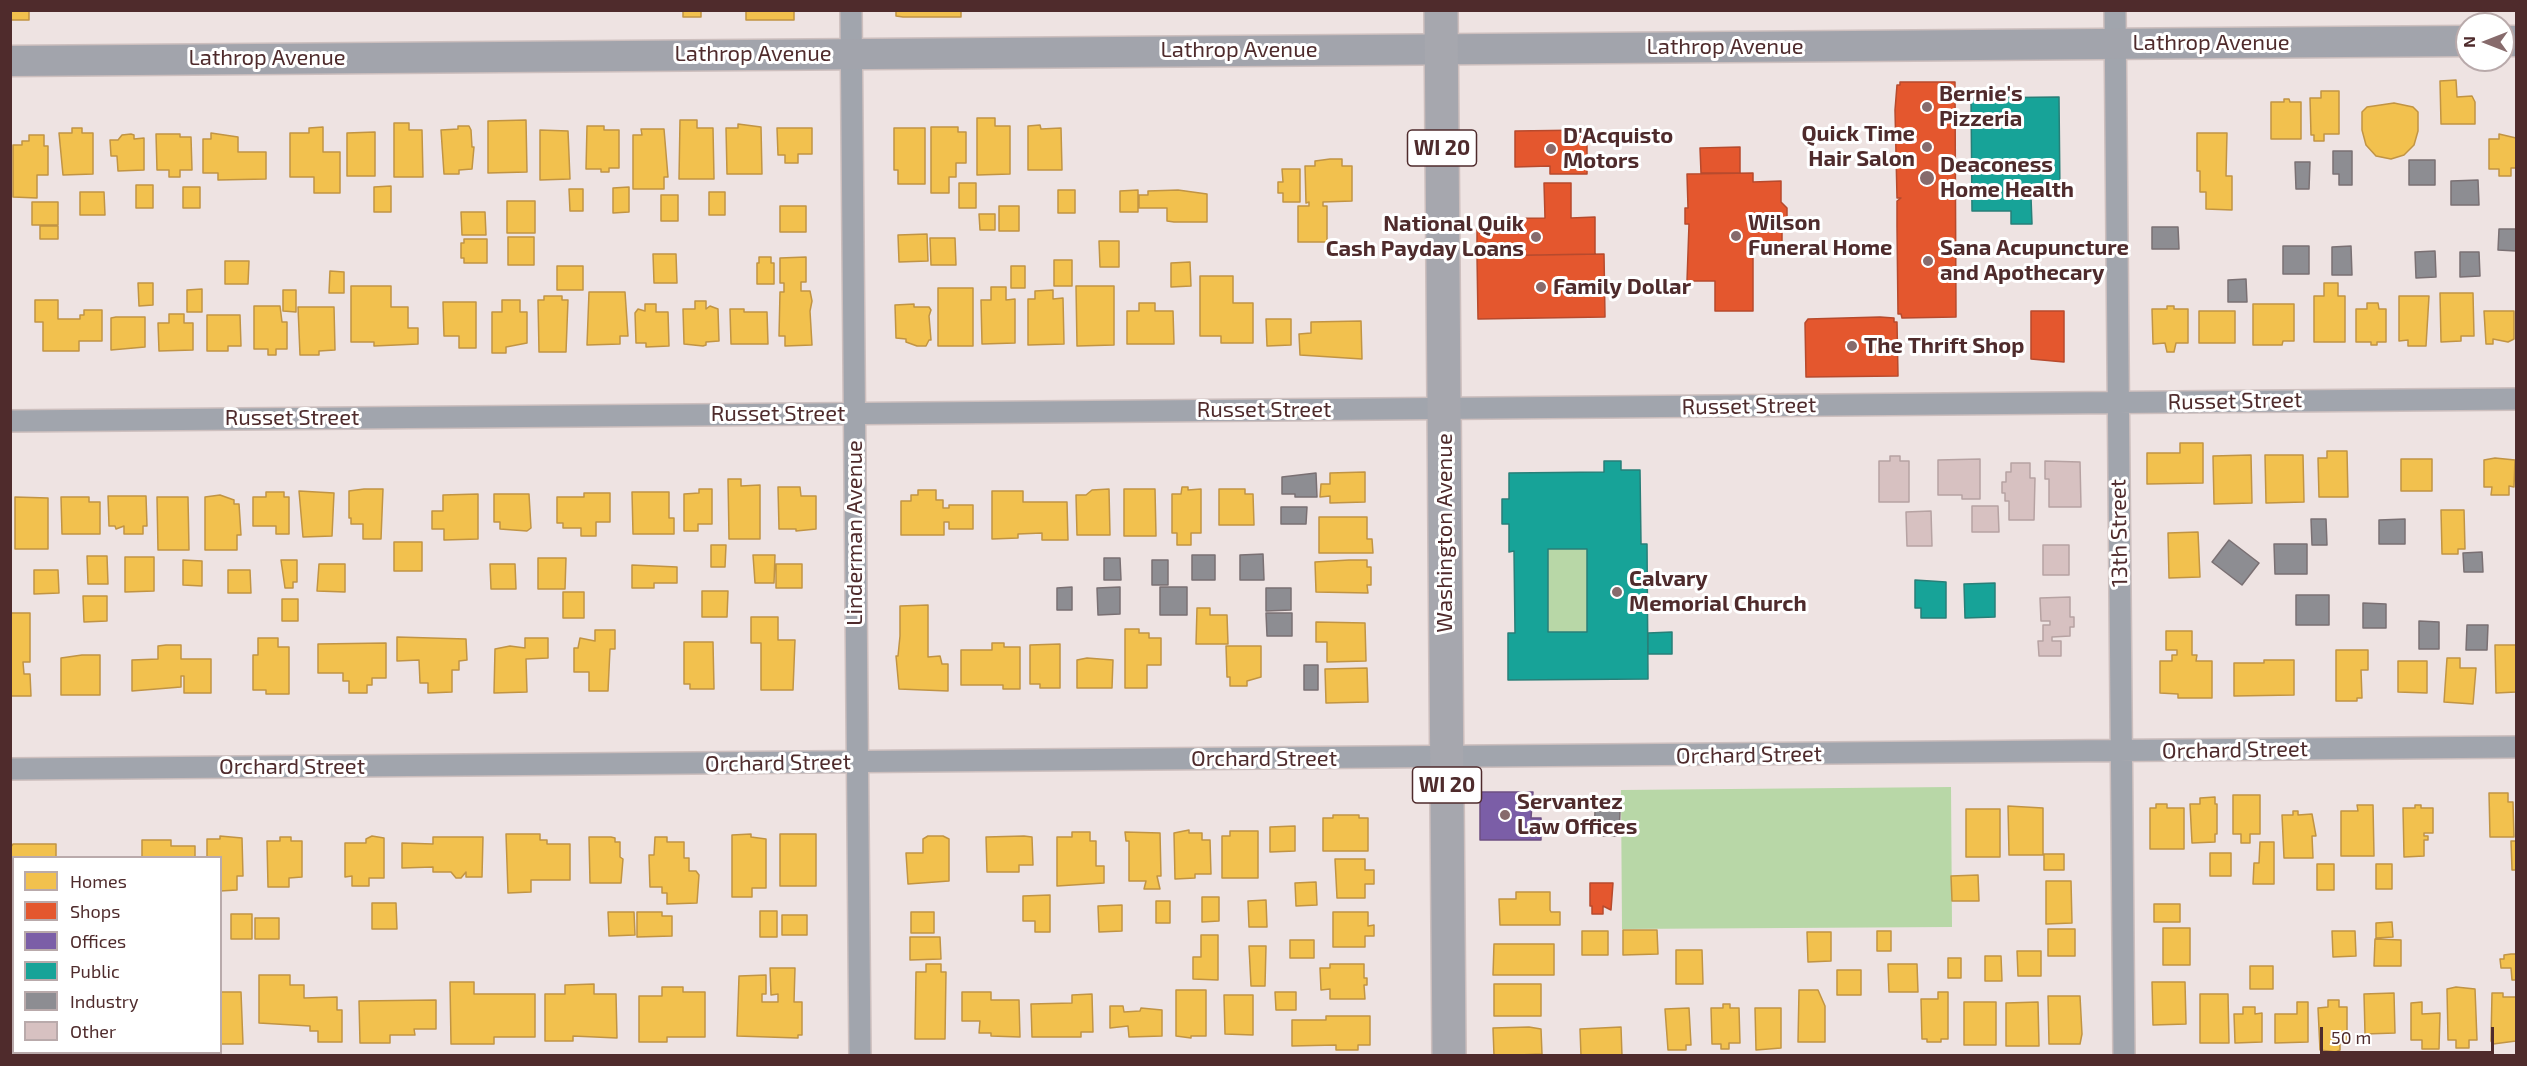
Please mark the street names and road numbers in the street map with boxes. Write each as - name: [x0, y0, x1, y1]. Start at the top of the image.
- street label: Lathrop Avenue: [2133, 30, 2289, 56]
- street label: Lathrop Avenue: [1647, 34, 1803, 60]
- street label: Lathrop Avenue: [1161, 37, 1317, 63]
- street label: Lathrop Avenue: [675, 41, 831, 67]
- street label: Lathrop Avenue: [189, 45, 345, 71]
- road number: WI 20: [1408, 130, 1476, 166]
- street label: Russet Street: [2167, 387, 2303, 415]
- street label: Russet Street: [1681, 392, 1817, 420]
- street label: Russet Street: [1197, 397, 1331, 423]
- street label: Russet Street: [711, 401, 845, 427]
- street label: Russet Street: [225, 405, 359, 431]
- street label: Washington Avenue: [1432, 433, 1458, 633]
- street label: Linderman Avenue: [842, 440, 868, 626]
- street label: 13th Street: [2105, 479, 2133, 587]
- street label: Orchard Street: [2162, 736, 2308, 764]
- street label: Orchard Street: [1676, 741, 1822, 769]
- street label: Orchard Street: [1191, 746, 1337, 772]
- street label: Orchard Street: [705, 749, 851, 777]
- street label: Orchard Street: [219, 754, 365, 780]
- road number: WI 20: [1412, 767, 1482, 803]

